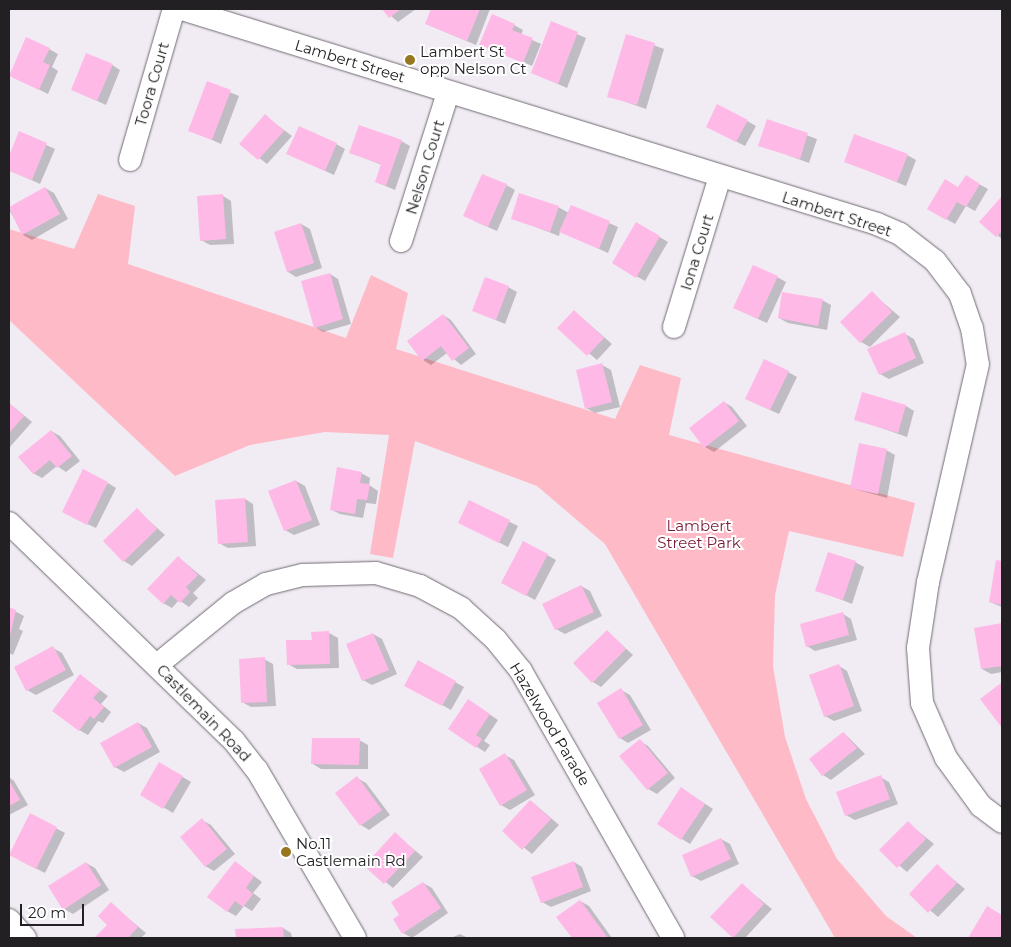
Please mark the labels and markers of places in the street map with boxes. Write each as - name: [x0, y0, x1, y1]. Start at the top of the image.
- place label: Lambert St opp Nelson Ct: [420, 42, 526, 77]
- marker: Lambert St opp Nelson Ct: [404, 54, 416, 66]
- place label: No.11 Castlemain Rd: [296, 834, 406, 869]
- marker: No.11 Castlemain Rd: [280, 846, 292, 858]

